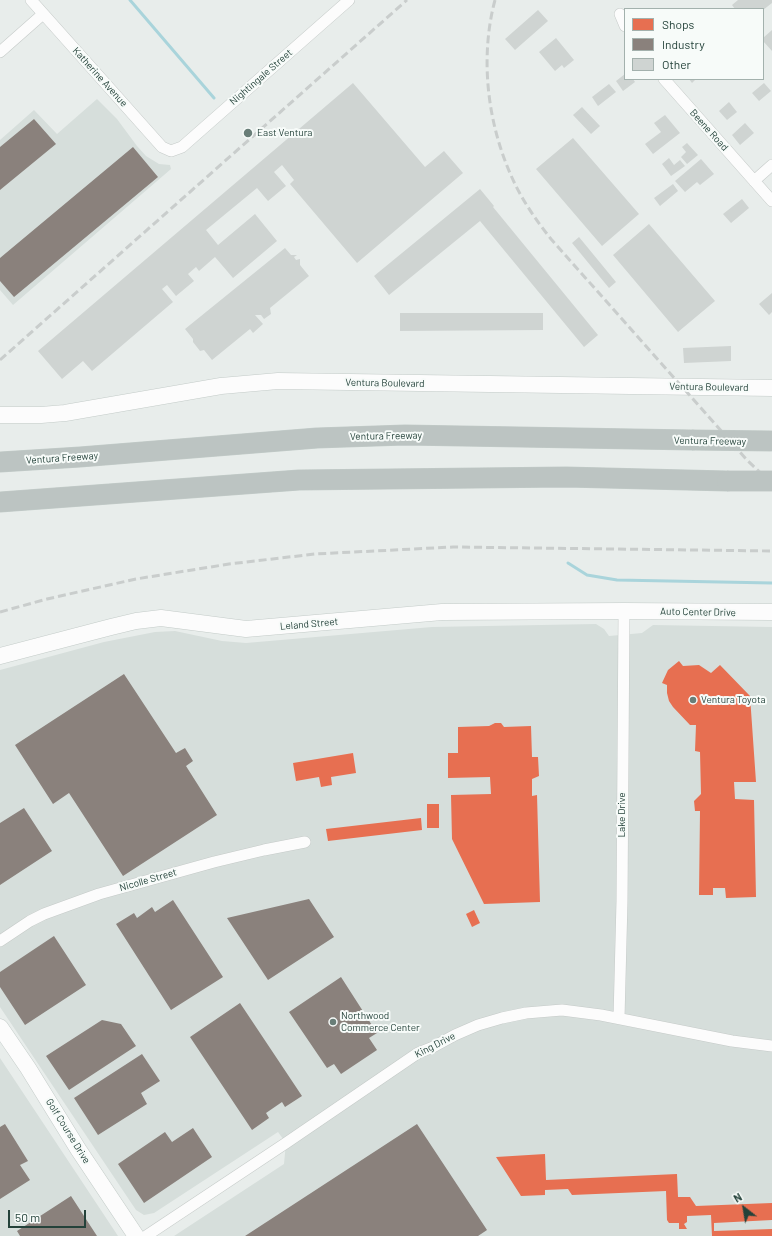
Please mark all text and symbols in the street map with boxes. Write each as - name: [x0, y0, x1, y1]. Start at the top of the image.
- legend: [624, 8, 764, 80]
- text: Shops: [662, 17, 694, 31]
- text: Industry: [662, 37, 705, 51]
- street label: Katherine Avenue: [70, 45, 130, 109]
- street label: Nightingale Street: [227, 47, 295, 107]
- text: Other: [662, 57, 691, 71]
- street label: Beene Road: [687, 107, 731, 153]
- marker: East Ventura: [242, 127, 254, 139]
- place label: East Ventura: [257, 127, 312, 139]
- street label: Ventura Boulevard: [345, 376, 425, 390]
- street label: Ventura Boulevard: [669, 380, 749, 394]
- street label: Ventura Freeway: [350, 429, 422, 443]
- street label: Ventura Freeway: [674, 434, 746, 448]
- street label: Ventura Freeway: [26, 449, 98, 467]
- street label: Auto Center Drive: [660, 605, 736, 619]
- street label: Leland Street: [279, 615, 339, 633]
- place label: Ventura Toyota: [701, 694, 766, 706]
- marker: Ventura Toyota: [688, 695, 698, 705]
- street label: Lake Drive: [616, 792, 628, 838]
- street label: Nicolle Street: [118, 866, 178, 894]
- place label: Northwood Commerce Center: [341, 1010, 420, 1034]
- marker: Northwood Commerce Center: [328, 1017, 338, 1027]
- street label: King Drive: [413, 1030, 457, 1060]
- street label: Golf Course Drive: [43, 1096, 93, 1166]
- north arrow: [724, 1188, 764, 1228]
- text: N: [731, 1190, 744, 1205]
- scale bar: [10, 1202, 88, 1228]
- text: 50 m: [15, 1210, 40, 1224]

